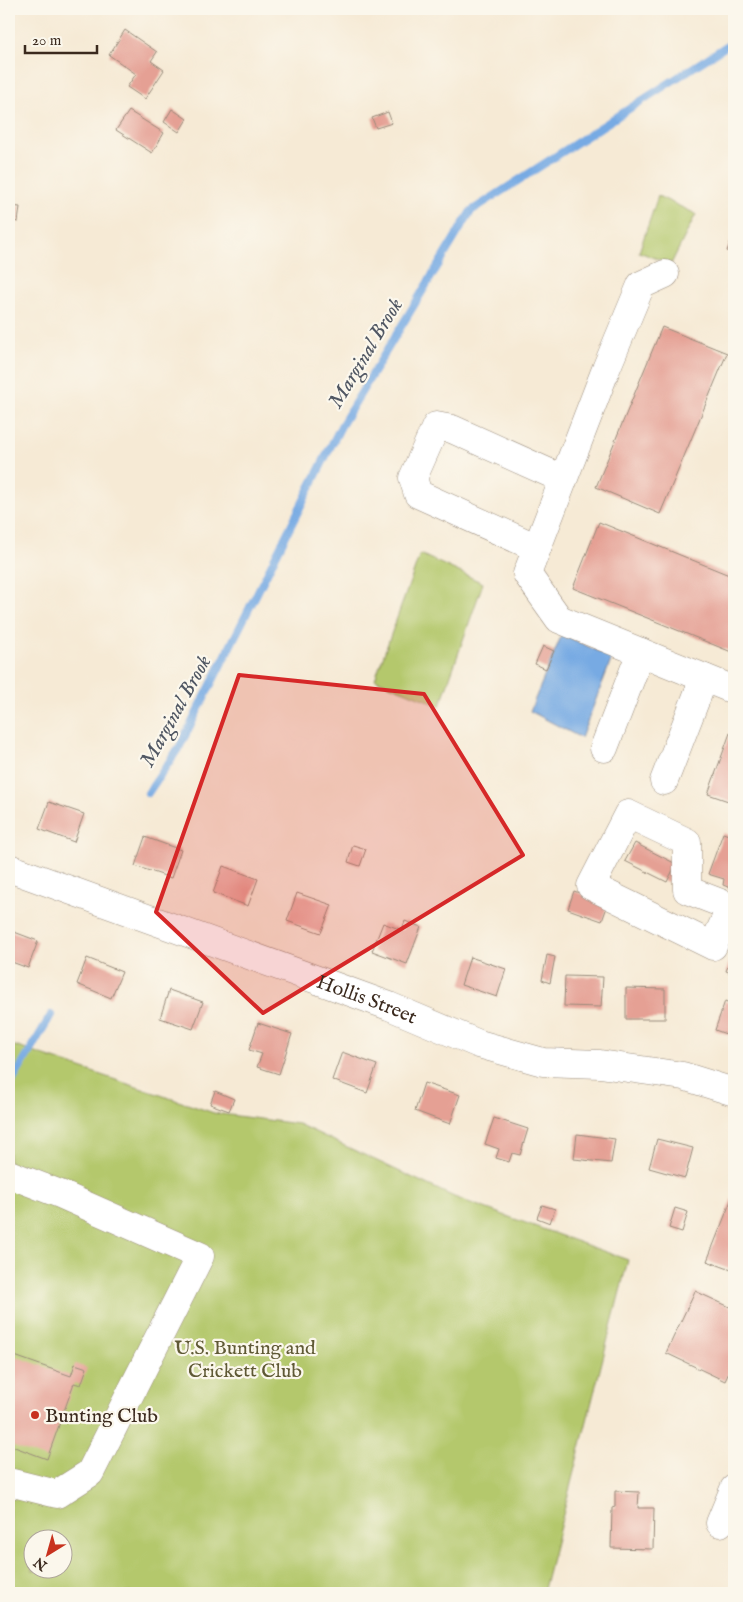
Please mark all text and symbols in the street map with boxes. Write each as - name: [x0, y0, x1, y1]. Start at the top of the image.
- scale bar: [25, 22, 98, 54]
- text: 20 m: [32, 31, 62, 50]
- water label: Marginal Brook: [323, 293, 410, 414]
- water label: Marginal Brook: [134, 650, 218, 772]
- street label: Hollis Street: [313, 970, 420, 1030]
- park label: U.S. Bunting and Crickett Club: [174, 1336, 316, 1384]
- place label: Bunting Club: [45, 1404, 158, 1429]
- marker: Bunting Club: [29, 1409, 41, 1421]
- north arrow: [22, 1530, 72, 1580]
- text: N: [31, 1553, 52, 1575]

